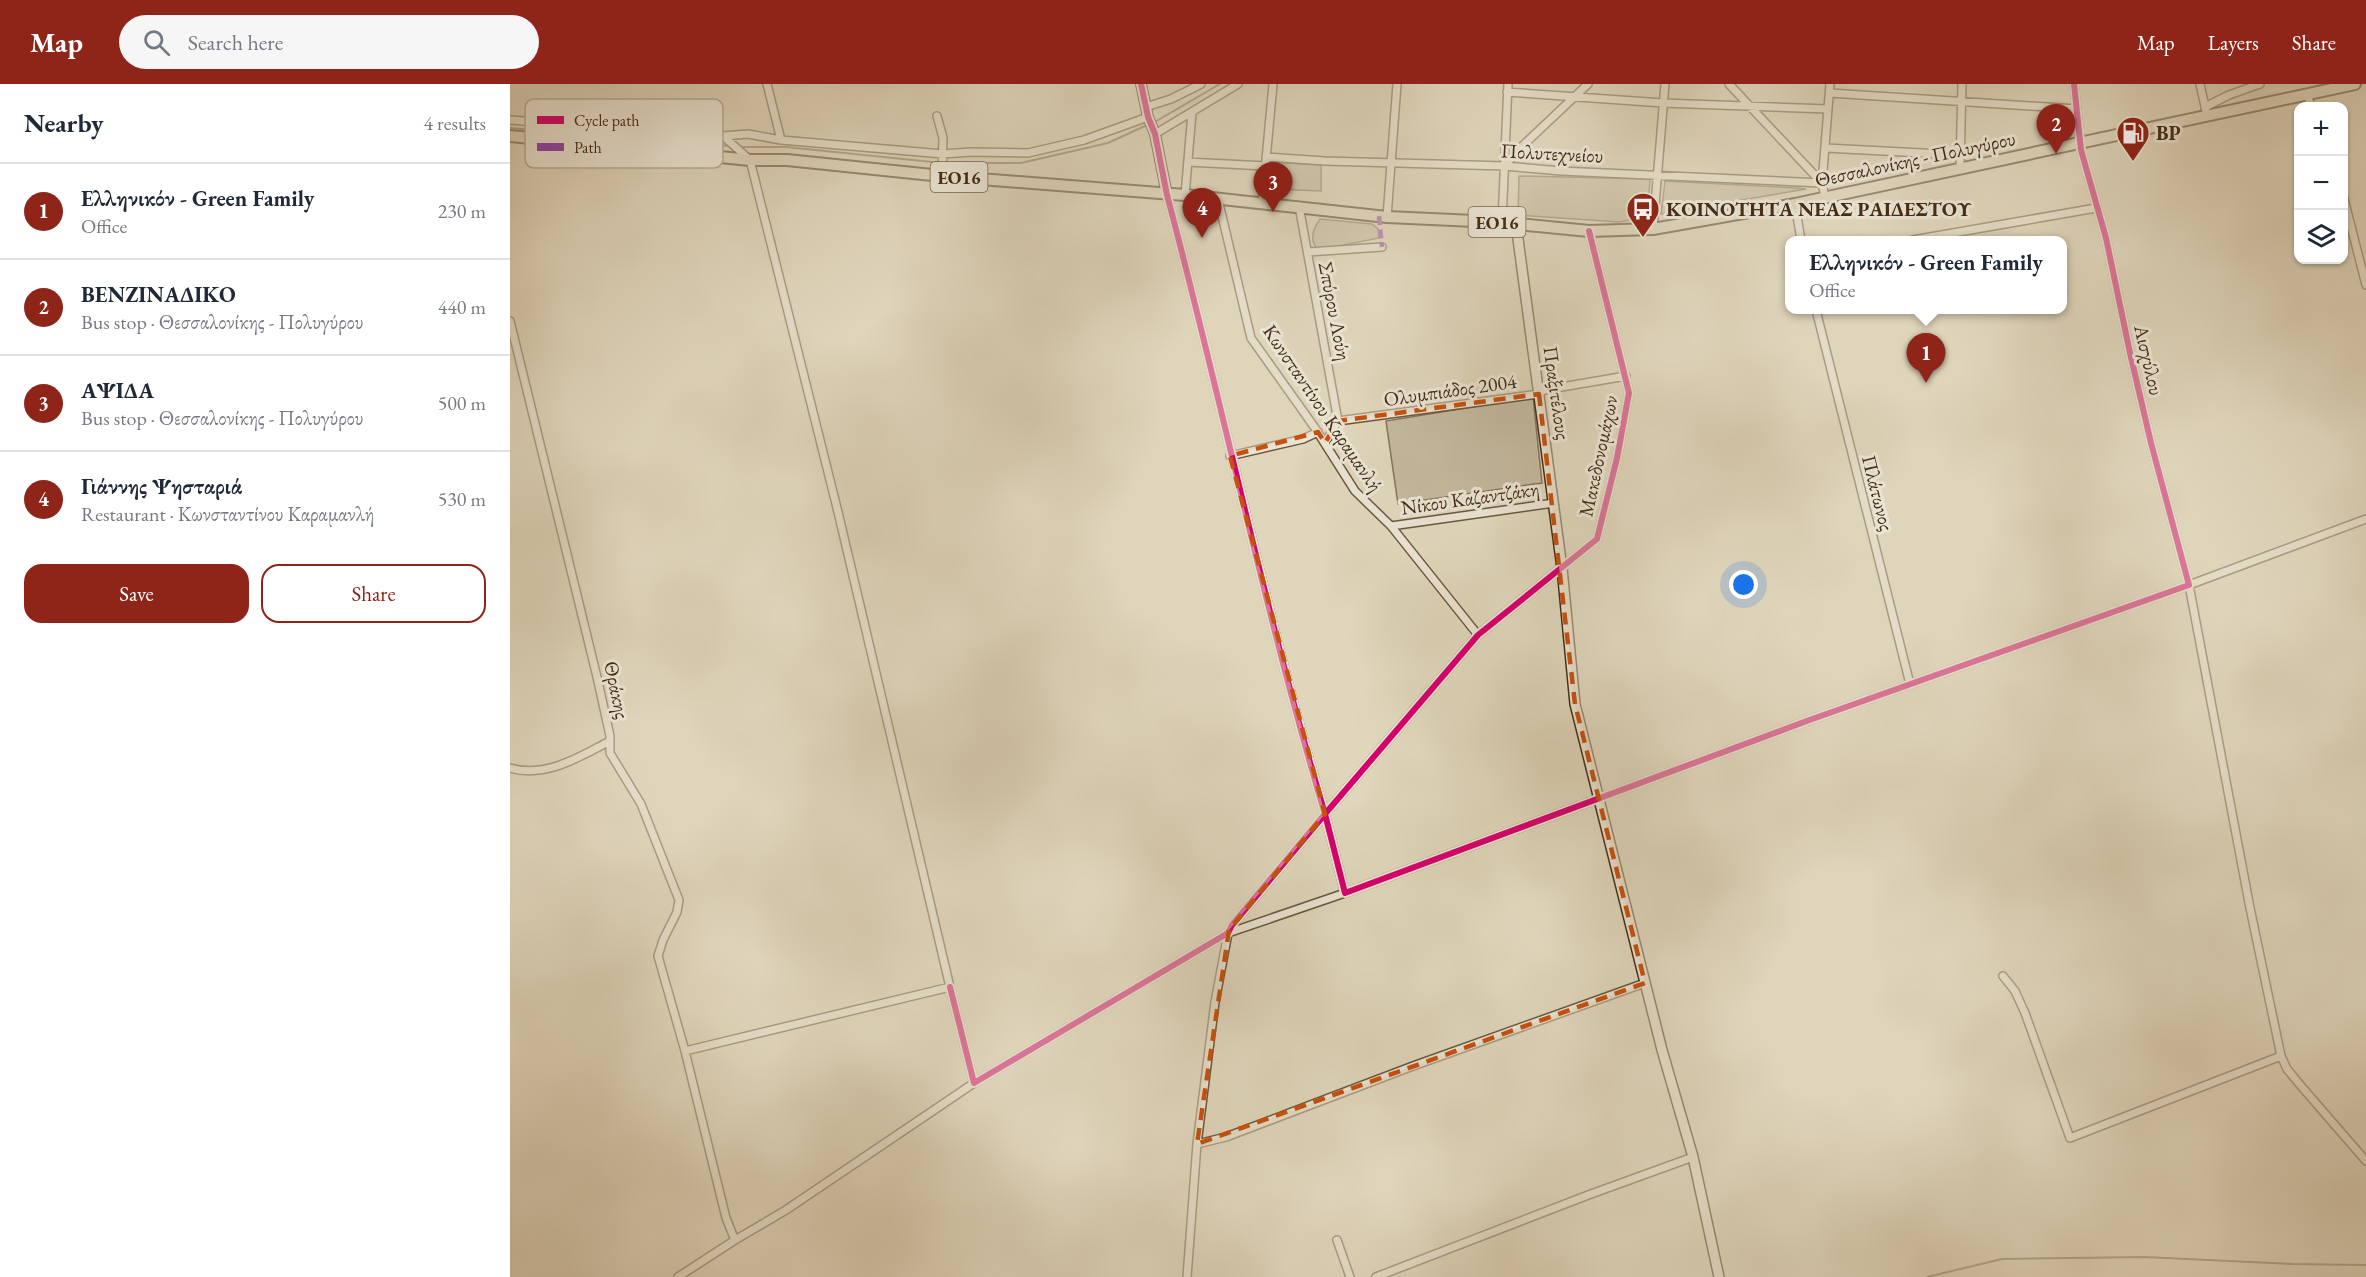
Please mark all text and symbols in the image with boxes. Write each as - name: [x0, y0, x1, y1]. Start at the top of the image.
- search box: [119, 15, 539, 69]
- text: Map: [30, 24, 83, 60]
- icon: search: [140, 26, 173, 59]
- text: Search here: [188, 28, 283, 57]
- text: Map: [2137, 29, 2175, 56]
- text: Layers: [2208, 29, 2259, 56]
- text: Share: [2292, 29, 2336, 56]
- legend: [525, 99, 723, 168]
- map controls: [2294, 102, 2348, 264]
- button: +: [2294, 102, 2348, 156]
- pin: 2: [2036, 104, 2076, 154]
- text: Nearby: [24, 106, 104, 140]
- text: 4 results: [423, 110, 486, 136]
- text: Cycle path: [574, 110, 639, 131]
- fuel station icon: BP: [2115, 115, 2151, 162]
- place label: BP: [2156, 120, 2181, 146]
- street label: Θεσσαλονίκης - Πολυγύρου: [1812, 125, 2018, 193]
- text: Path: [574, 137, 602, 158]
- street label: Πολυτεχνείου: [1500, 137, 1604, 169]
- button: −: [2294, 156, 2348, 210]
- road number: ΕΟ16: [930, 162, 988, 192]
- pin: 3: [1254, 162, 1293, 212]
- text: Ελληνικόν - Green Family: [81, 184, 314, 213]
- pin: 4: [1182, 188, 1222, 238]
- bus stop icon: ΚΟΙΝΟΤΗΤΑ ΝΕΑΣ ΡΑΙΔΕΣΤΟΥ: [1625, 191, 1661, 238]
- place label: ΚΟΙΝΟΤΗΤΑ ΝΕΑΣ ΡΑΙΔΕΣΤΟΥ: [1666, 196, 1972, 222]
- text: 1: [38, 198, 49, 224]
- text: 230 m: [438, 198, 486, 224]
- road number: ΕΟ16: [1468, 207, 1526, 237]
- button: layers: [2294, 210, 2348, 264]
- text: Office: [81, 213, 127, 239]
- popup: [1785, 236, 2067, 314]
- text: Ελληνικόν - Green Family: [1809, 248, 2043, 277]
- street label: Σπύρου Λούη: [1313, 259, 1357, 363]
- text: Office: [1809, 277, 1856, 303]
- text: ΒΕΝΖΙΝΑΔΙΚΟ: [81, 280, 236, 309]
- text: 2: [38, 294, 49, 320]
- text: 440 m: [438, 294, 486, 320]
- text: Bus stop · Θεσσαλονίκης - Πολυγύρου: [81, 309, 363, 335]
- street label: Κωνσταντίνου Καραμανλή: [1257, 319, 1389, 497]
- street label: Αισχύλου: [2128, 321, 2170, 398]
- pin: 1: [1906, 334, 1946, 383]
- street label: Πραξιτέλους: [1538, 345, 1576, 442]
- street label: Ολυμπιάδος 2004: [1382, 368, 1519, 412]
- text: ΑΨΙΔΑ: [81, 376, 154, 405]
- text: 3: [38, 390, 49, 416]
- text: 500 m: [438, 390, 486, 416]
- street label: Μακεδονομάχων: [1572, 393, 1624, 519]
- text: Bus stop · Θεσσαλονίκης - Πολυγύρου: [81, 405, 363, 431]
- street label: Πλάτωνος: [1856, 452, 1900, 534]
- text: Γιάννης Ψησταριά: [81, 472, 242, 501]
- street label: Νίκου Καζαντζάκη: [1399, 475, 1541, 521]
- text: 4: [38, 486, 49, 512]
- text: 530 m: [438, 486, 486, 512]
- text: Restaurant · Κωνσταντίνου Καραμανλή: [81, 501, 374, 527]
- button: Save: [24, 564, 249, 623]
- button: Share: [261, 564, 486, 623]
- your location: [1729, 570, 1758, 599]
- street label: Θράκης: [598, 659, 636, 721]

